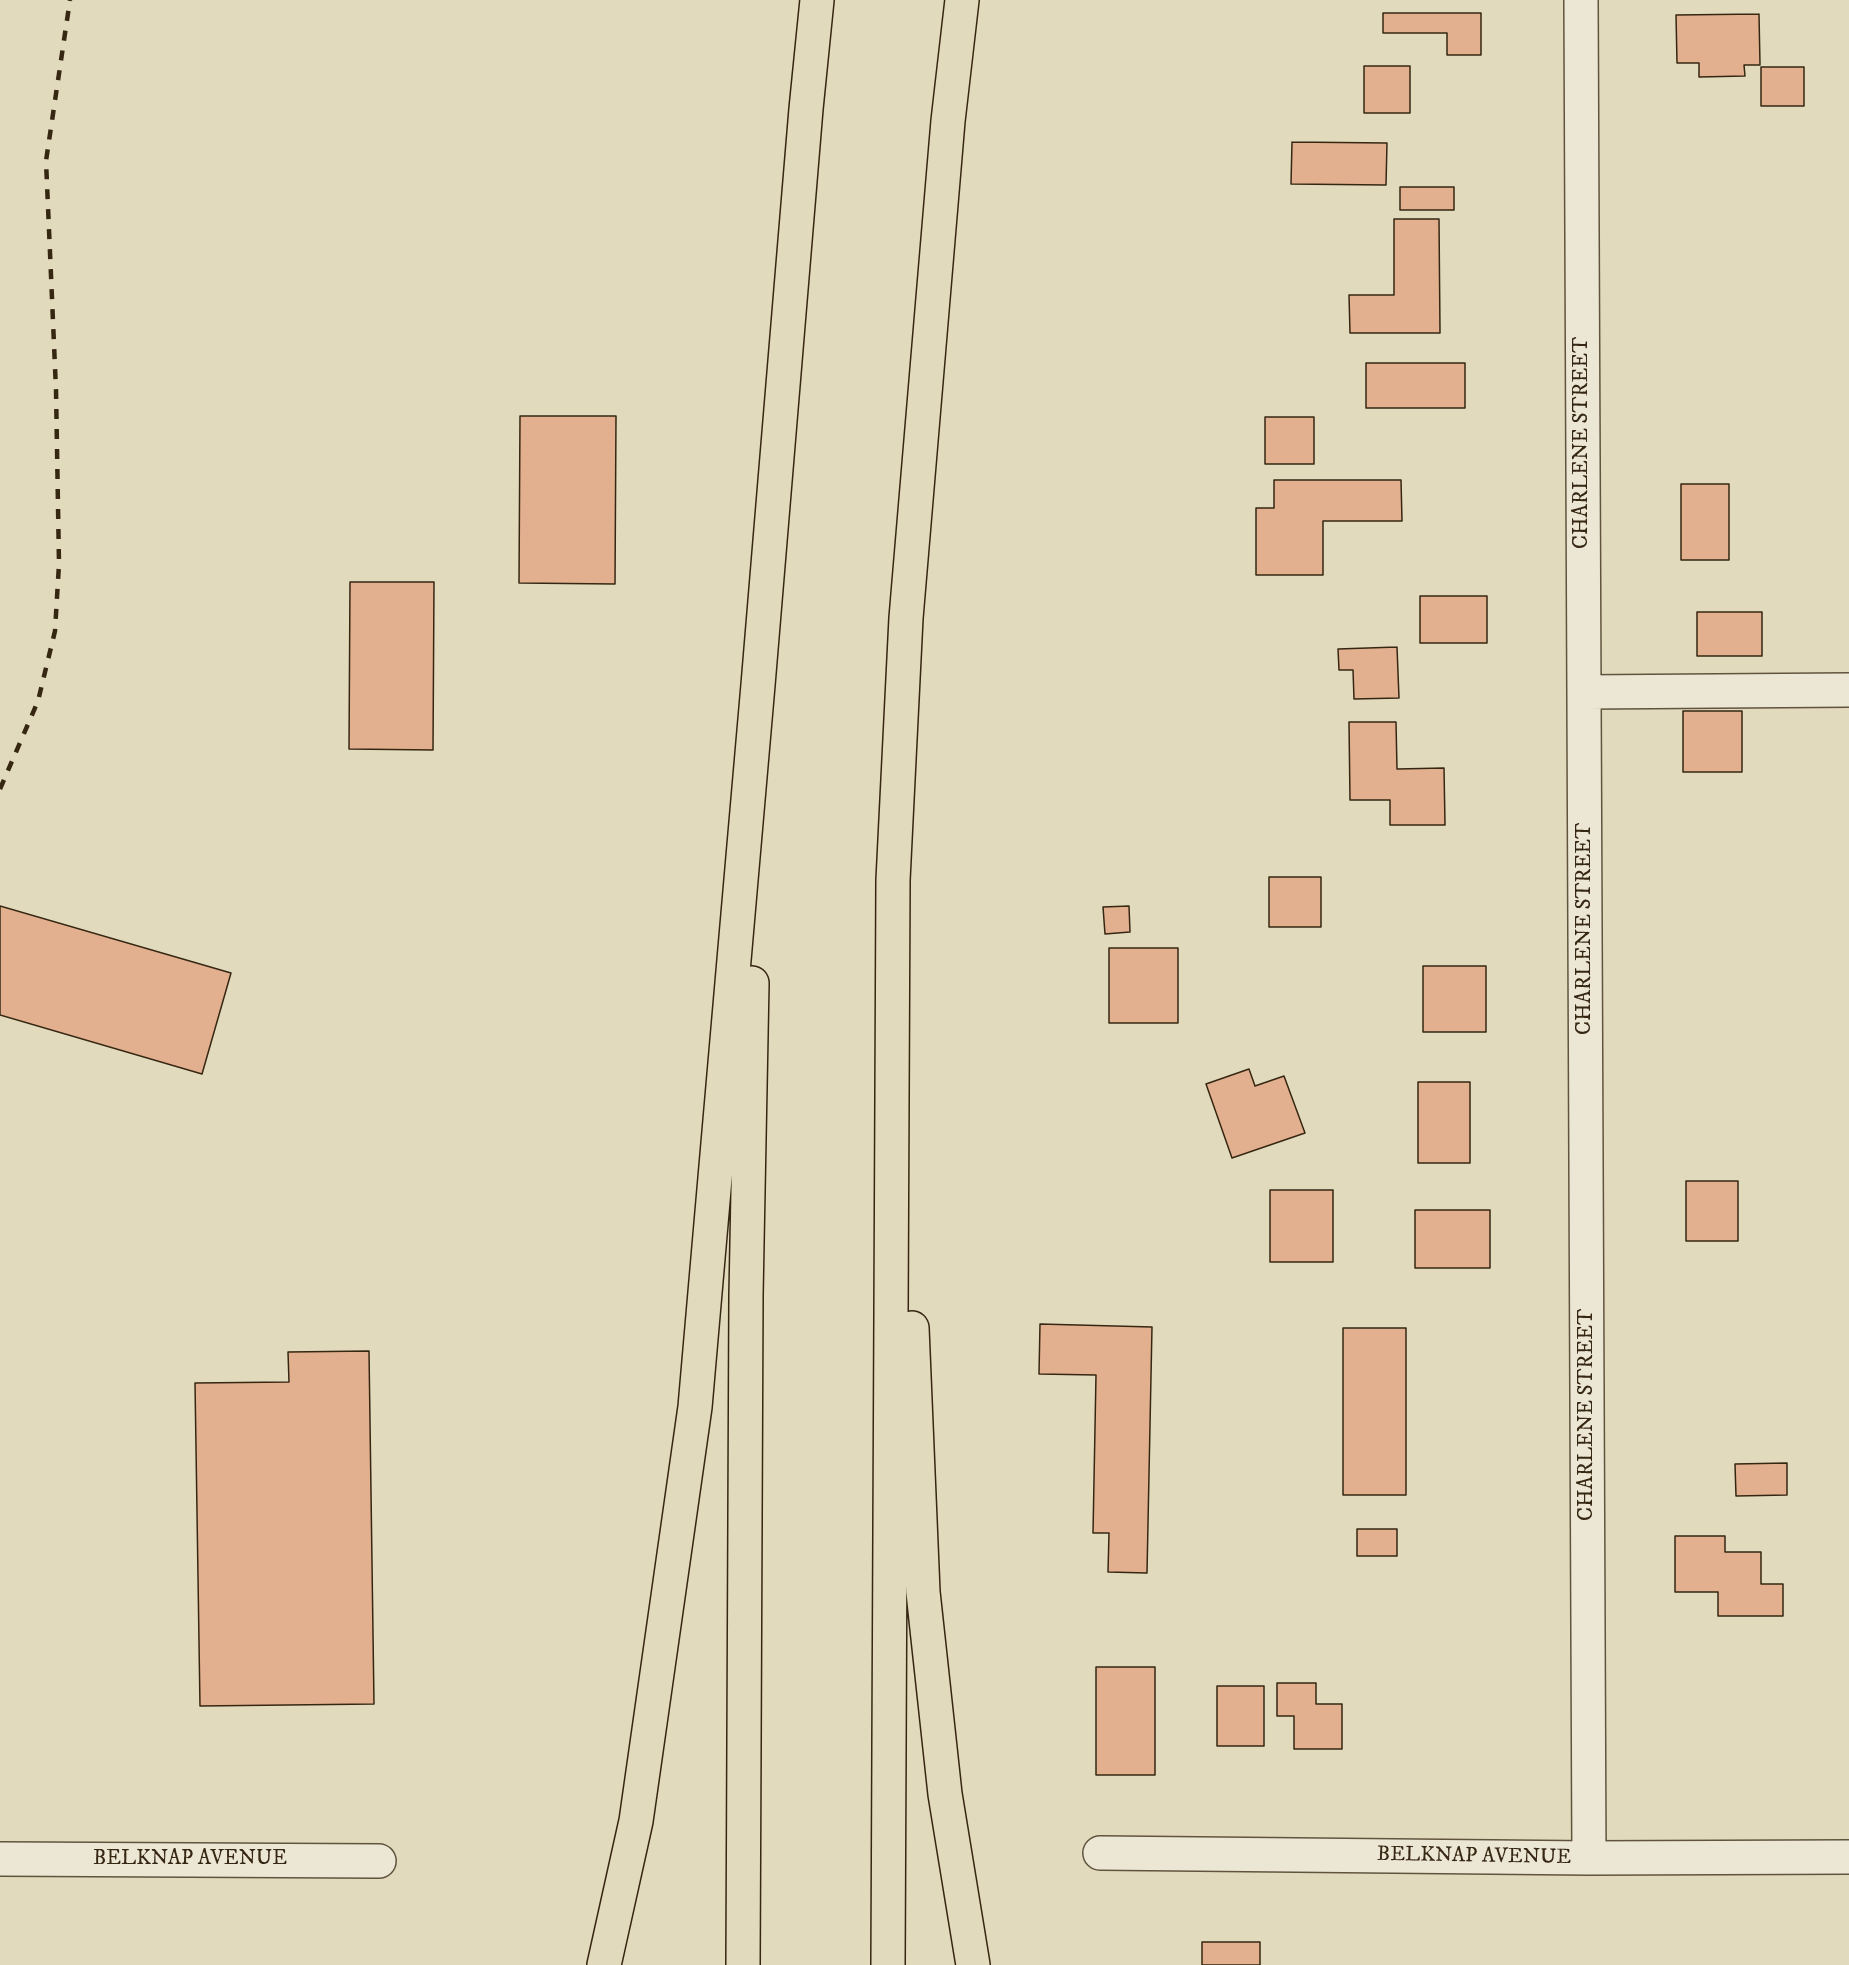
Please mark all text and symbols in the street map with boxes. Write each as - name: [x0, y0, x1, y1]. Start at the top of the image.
- street label: CHARLENE STREET: [1570, 337, 1596, 549]
- street label: CHARLENE STREET: [1573, 823, 1599, 1035]
- street label: CHARLENE STREET: [1575, 1309, 1601, 1521]
- street label: BELKNAP AVENUE: [1377, 1843, 1571, 1871]
- street label: BELKNAP AVENUE: [93, 1847, 287, 1873]

